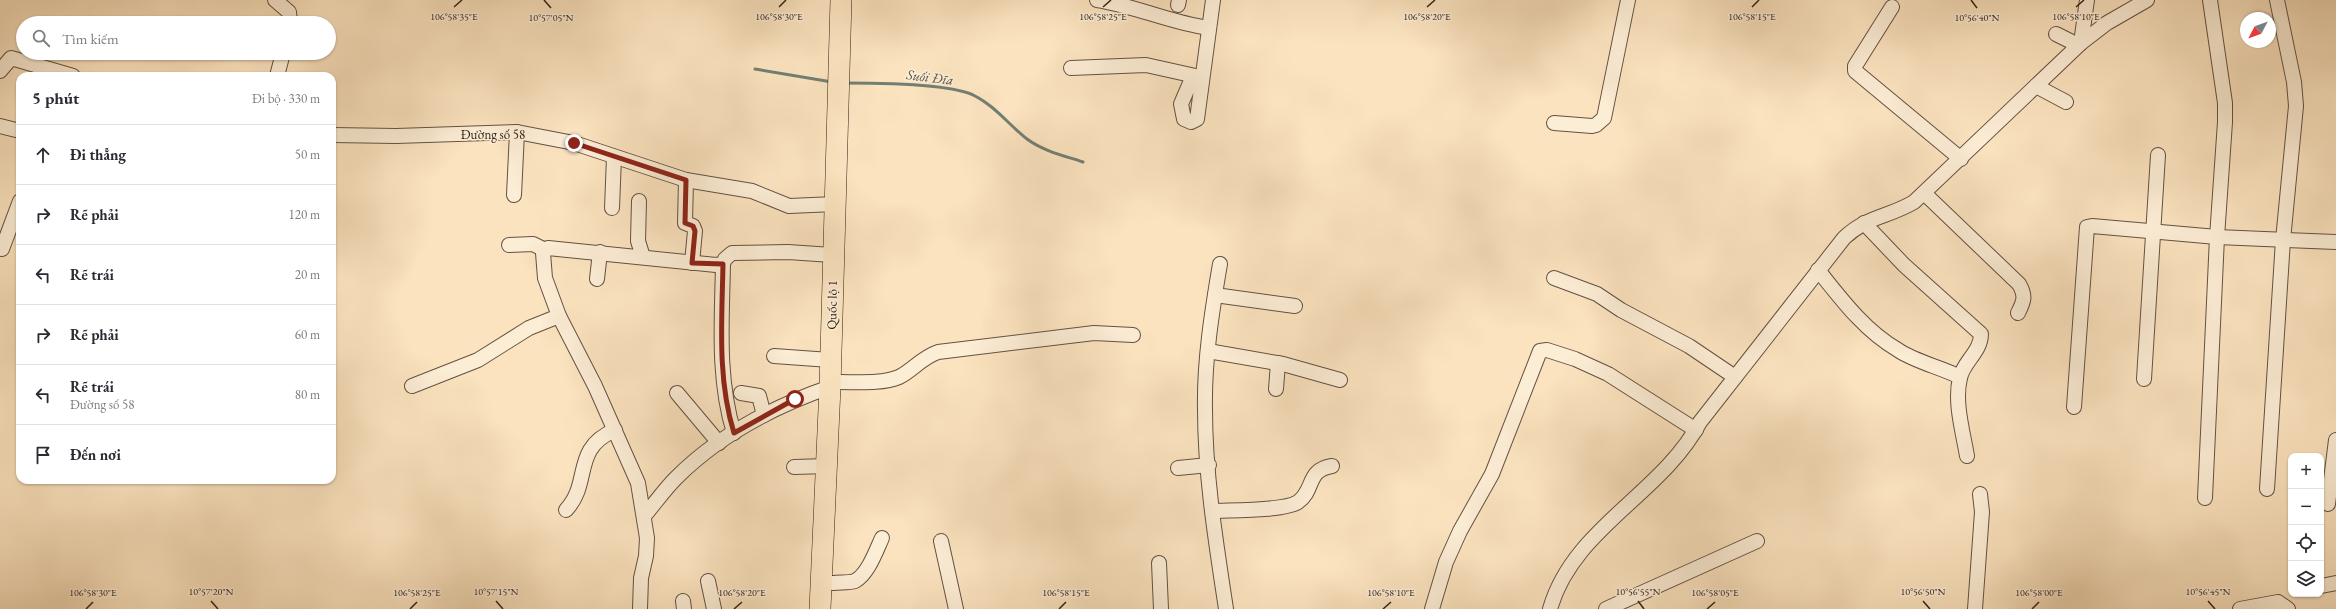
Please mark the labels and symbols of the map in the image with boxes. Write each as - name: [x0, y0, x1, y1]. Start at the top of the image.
- text: 106°58'35"E: [430, 10, 478, 23]
- text: 106°58'30"E: [755, 10, 803, 23]
- text: 106°58'25"E: [1079, 10, 1127, 23]
- text: 106°58'20"E: [1403, 10, 1451, 23]
- text: 106°58'15"E: [1728, 10, 1776, 23]
- text: 106°58'10"E: [2052, 10, 2100, 23]
- text: 10°57'05"N: [529, 11, 574, 24]
- text: 10°56'40"N: [1955, 11, 2000, 24]
- north arrow: [2240, 12, 2276, 48]
- water label: Suối Đĩa: [905, 65, 955, 89]
- street label: Đường số 58: [461, 126, 525, 143]
- route end: [565, 134, 583, 152]
- street label: Quốc lộ 1: [823, 280, 841, 330]
- route start: [786, 390, 804, 408]
- text: 10°57'20"N: [189, 585, 234, 598]
- text: 10°57'15"N: [474, 585, 519, 598]
- text: 10°56'55"N: [1616, 585, 1661, 598]
- text: 10°56'50"N: [1901, 585, 1946, 598]
- text: 10°56'45"N: [2186, 585, 2231, 598]
- text: 106°58'30"E: [69, 586, 117, 599]
- text: 106°58'25"E: [393, 586, 441, 599]
- text: 106°58'20"E: [718, 586, 766, 599]
- text: 106°58'15"E: [1042, 586, 1090, 599]
- text: 106°58'10"E: [1367, 586, 1415, 599]
- text: 106°58'05"E: [1691, 586, 1739, 599]
- text: 106°58'00"E: [2015, 586, 2063, 599]

